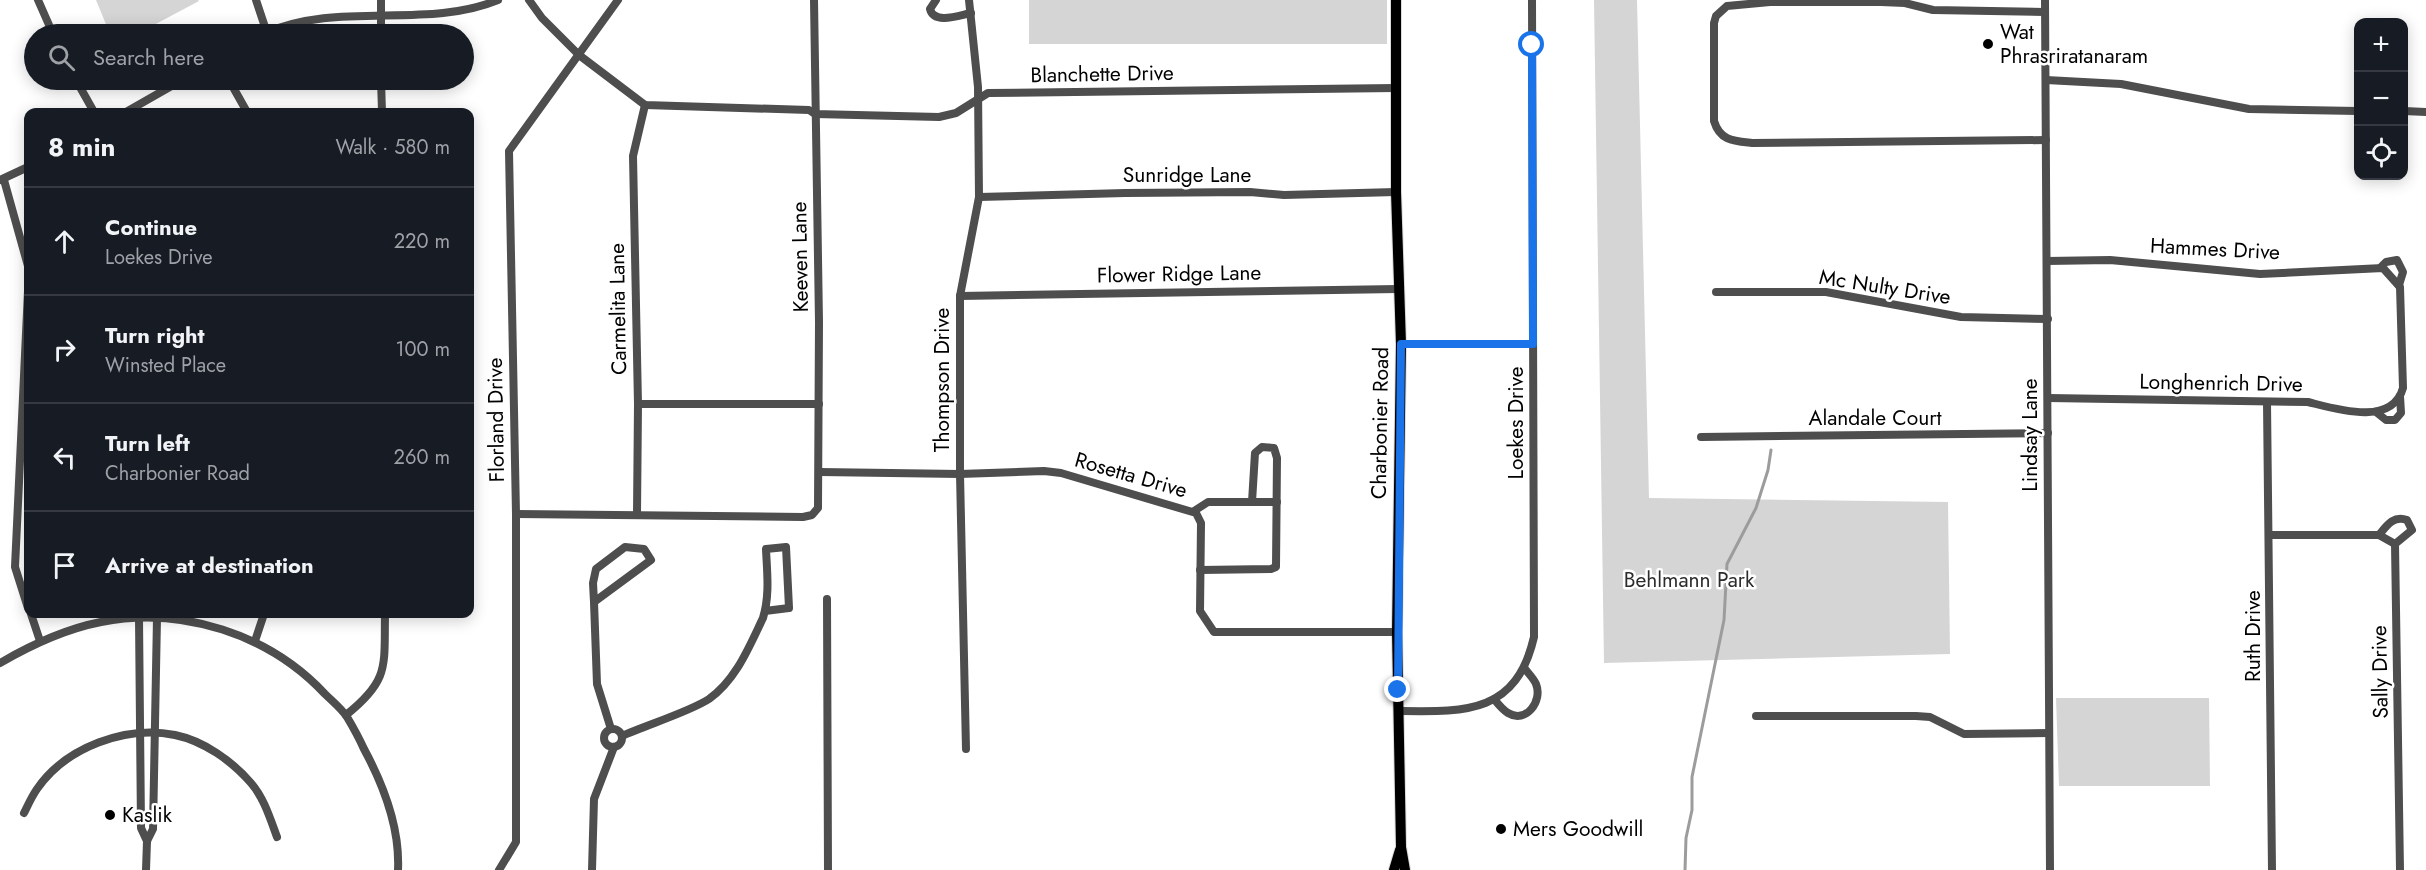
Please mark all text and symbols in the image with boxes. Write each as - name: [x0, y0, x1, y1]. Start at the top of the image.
- place label: Wat Phrasriratanaram: [2000, 17, 2148, 71]
- map controls: [2354, 18, 2408, 180]
- button: +: [2354, 18, 2408, 72]
- search box: [24, 24, 474, 90]
- route start: [1518, 31, 1544, 57]
- marker: Wat Phrasriratanaram: [1981, 37, 1995, 51]
- icon: search: [45, 41, 78, 74]
- text: Search here: [93, 41, 204, 73]
- street label: Blanchette Drive: [1030, 58, 1174, 90]
- button: −: [2354, 72, 2408, 126]
- button: locate: [2354, 126, 2408, 180]
- text: 8 min: [48, 128, 116, 166]
- text: Walk · 580 m: [335, 133, 450, 162]
- street label: Sunridge Lane: [1123, 160, 1252, 190]
- street label: Keeven Lane: [784, 201, 816, 313]
- text: Continue: [105, 211, 197, 243]
- icon: ahead: [48, 225, 81, 258]
- text: 220 m: [394, 227, 450, 256]
- street label: Hammes Drive: [2149, 231, 2281, 267]
- text: Loekes Drive: [105, 243, 213, 272]
- street label: Carmelita Lane: [602, 243, 634, 375]
- street label: Flower Ridge Lane: [1097, 258, 1262, 290]
- street label: Mc Nulty Drive: [1817, 262, 1953, 312]
- street label: Thompson Drive: [927, 308, 957, 452]
- text: Turn right: [105, 319, 205, 351]
- icon: right: [48, 333, 81, 366]
- text: 100 m: [395, 335, 450, 364]
- street label: Charbonier Road: [1364, 347, 1396, 499]
- text: Winsted Place: [105, 351, 226, 380]
- street label: Florland Drive: [480, 357, 512, 483]
- street label: Loekes Drive: [1501, 366, 1531, 479]
- street label: Longhenrich Drive: [2139, 367, 2303, 399]
- street label: Lindsay Lane: [2015, 378, 2045, 492]
- street label: Alandale Court: [1809, 403, 1941, 433]
- text: Turn left: [105, 427, 190, 459]
- icon: left: [48, 441, 81, 474]
- text: 260 m: [394, 443, 450, 472]
- street label: Rosetta Drive: [1071, 445, 1191, 505]
- text: Charbonier Road: [105, 459, 250, 488]
- icon: arrive: [48, 549, 81, 582]
- text: Arrive at destination: [105, 549, 314, 581]
- park label: Behlmann Park: [1624, 565, 1755, 595]
- street label: Ruth Drive: [2238, 590, 2268, 682]
- street label: Sally Drive: [2364, 625, 2396, 719]
- route end: [1384, 676, 1410, 702]
- place label: Kaslik: [122, 800, 173, 830]
- marker: Kaslik: [103, 808, 117, 822]
- place label: Mers Goodwill: [1513, 814, 1643, 844]
- marker: Mers Goodwill: [1494, 822, 1508, 836]

